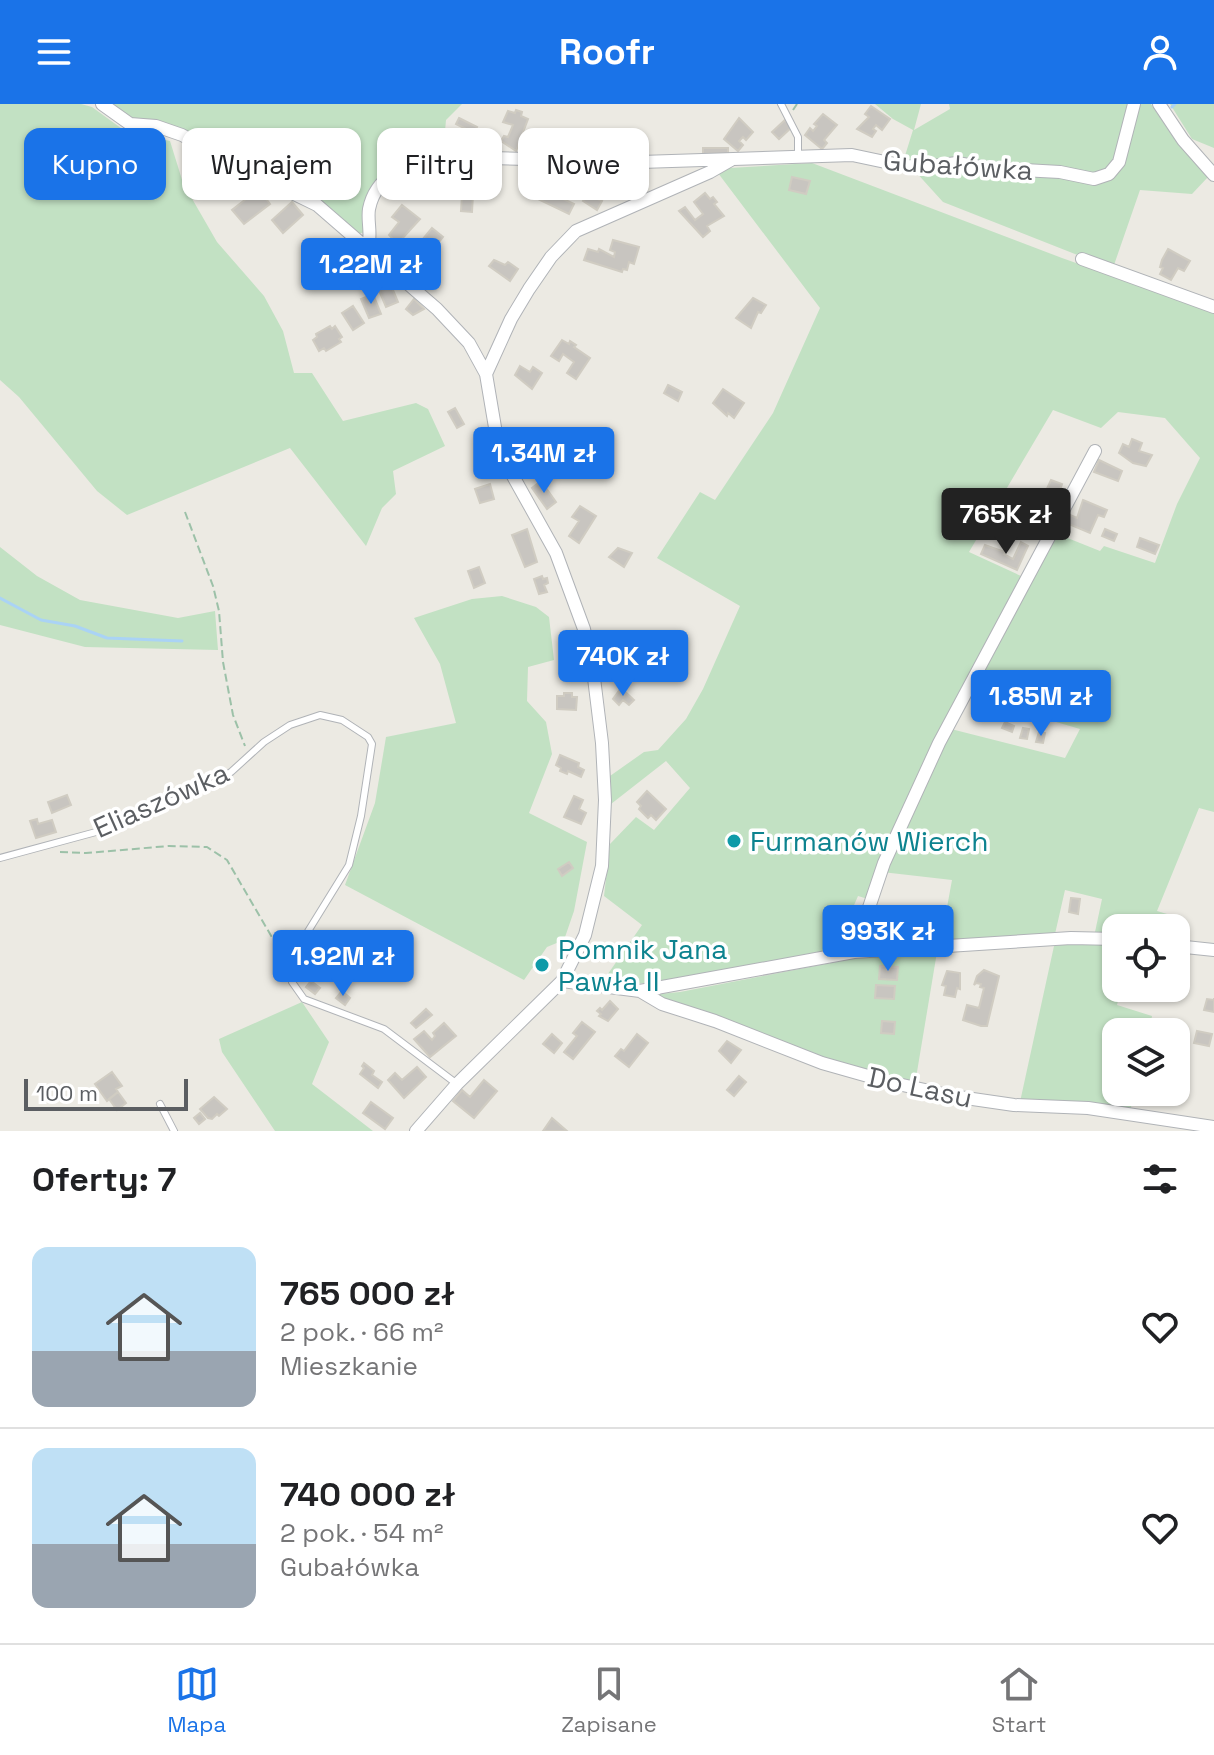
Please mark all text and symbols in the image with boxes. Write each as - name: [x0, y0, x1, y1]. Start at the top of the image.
- text: Roofr: [559, 29, 655, 75]
- icon: menu: [32, 30, 76, 74]
- icon: person: [1138, 30, 1182, 74]
- chip: Kupno: [24, 128, 166, 200]
- chip: Wynajem: [182, 128, 361, 200]
- chip: Filtry: [377, 128, 502, 200]
- chip: Nowe: [518, 128, 649, 200]
- street label: Gubałówka: [882, 142, 1034, 188]
- pin: 1.22M zł: [288, 238, 454, 306]
- text: 1.22M zł: [319, 247, 423, 281]
- pin: 1.34M zł: [461, 427, 627, 495]
- text: 1.34M zł: [491, 436, 597, 470]
- pin: 765K zł: [932, 488, 1080, 556]
- text: 765K zł: [960, 497, 1052, 531]
- pin: 740K zł: [549, 630, 697, 698]
- text: 740K zł: [576, 639, 670, 673]
- pin: 1.85M zł: [958, 670, 1124, 738]
- text: 1.85M zł: [989, 679, 1093, 713]
- street label: Eliaszówka: [88, 754, 234, 846]
- place label: Furmanów Wierch: [750, 823, 989, 859]
- marker: Furmanów Wierch: [725, 832, 743, 850]
- pin: 993K zł: [814, 905, 962, 973]
- text: 993K zł: [841, 914, 935, 948]
- map controls: [1102, 914, 1190, 1106]
- button: locate: [1102, 914, 1190, 1002]
- pin: 1.92M zł: [260, 930, 426, 998]
- place label: Pomnik Jana Pawła II: [558, 931, 727, 999]
- text: 1.92M zł: [291, 939, 395, 973]
- marker: Pomnik Jana Pawła II: [533, 956, 551, 974]
- button: layers: [1102, 1018, 1190, 1106]
- street label: Do Lasu: [864, 1058, 976, 1116]
- scale bar: [24, 1075, 188, 1111]
- text: 100 m: [36, 1079, 98, 1107]
- icon: filters: [1138, 1157, 1182, 1201]
- text: Oferty: 7: [32, 1158, 176, 1201]
- text: 765 000 zł: [280, 1272, 455, 1315]
- icon: home: [96, 1279, 192, 1375]
- icon: heart: [1138, 1305, 1182, 1349]
- text: 2 pok. · 66 m²: [280, 1315, 444, 1349]
- text: Mieszkanie: [280, 1349, 418, 1383]
- text: 740 000 zł: [280, 1473, 456, 1516]
- icon: home: [96, 1480, 192, 1576]
- icon: heart: [1138, 1506, 1182, 1550]
- text: 2 pok. · 54 m²: [280, 1516, 444, 1550]
- text: Gubałówka: [280, 1550, 419, 1584]
- tab: Mapa: [168, 1662, 226, 1738]
- tab: Zapisane: [561, 1662, 657, 1738]
- tab: Start: [992, 1662, 1046, 1738]

